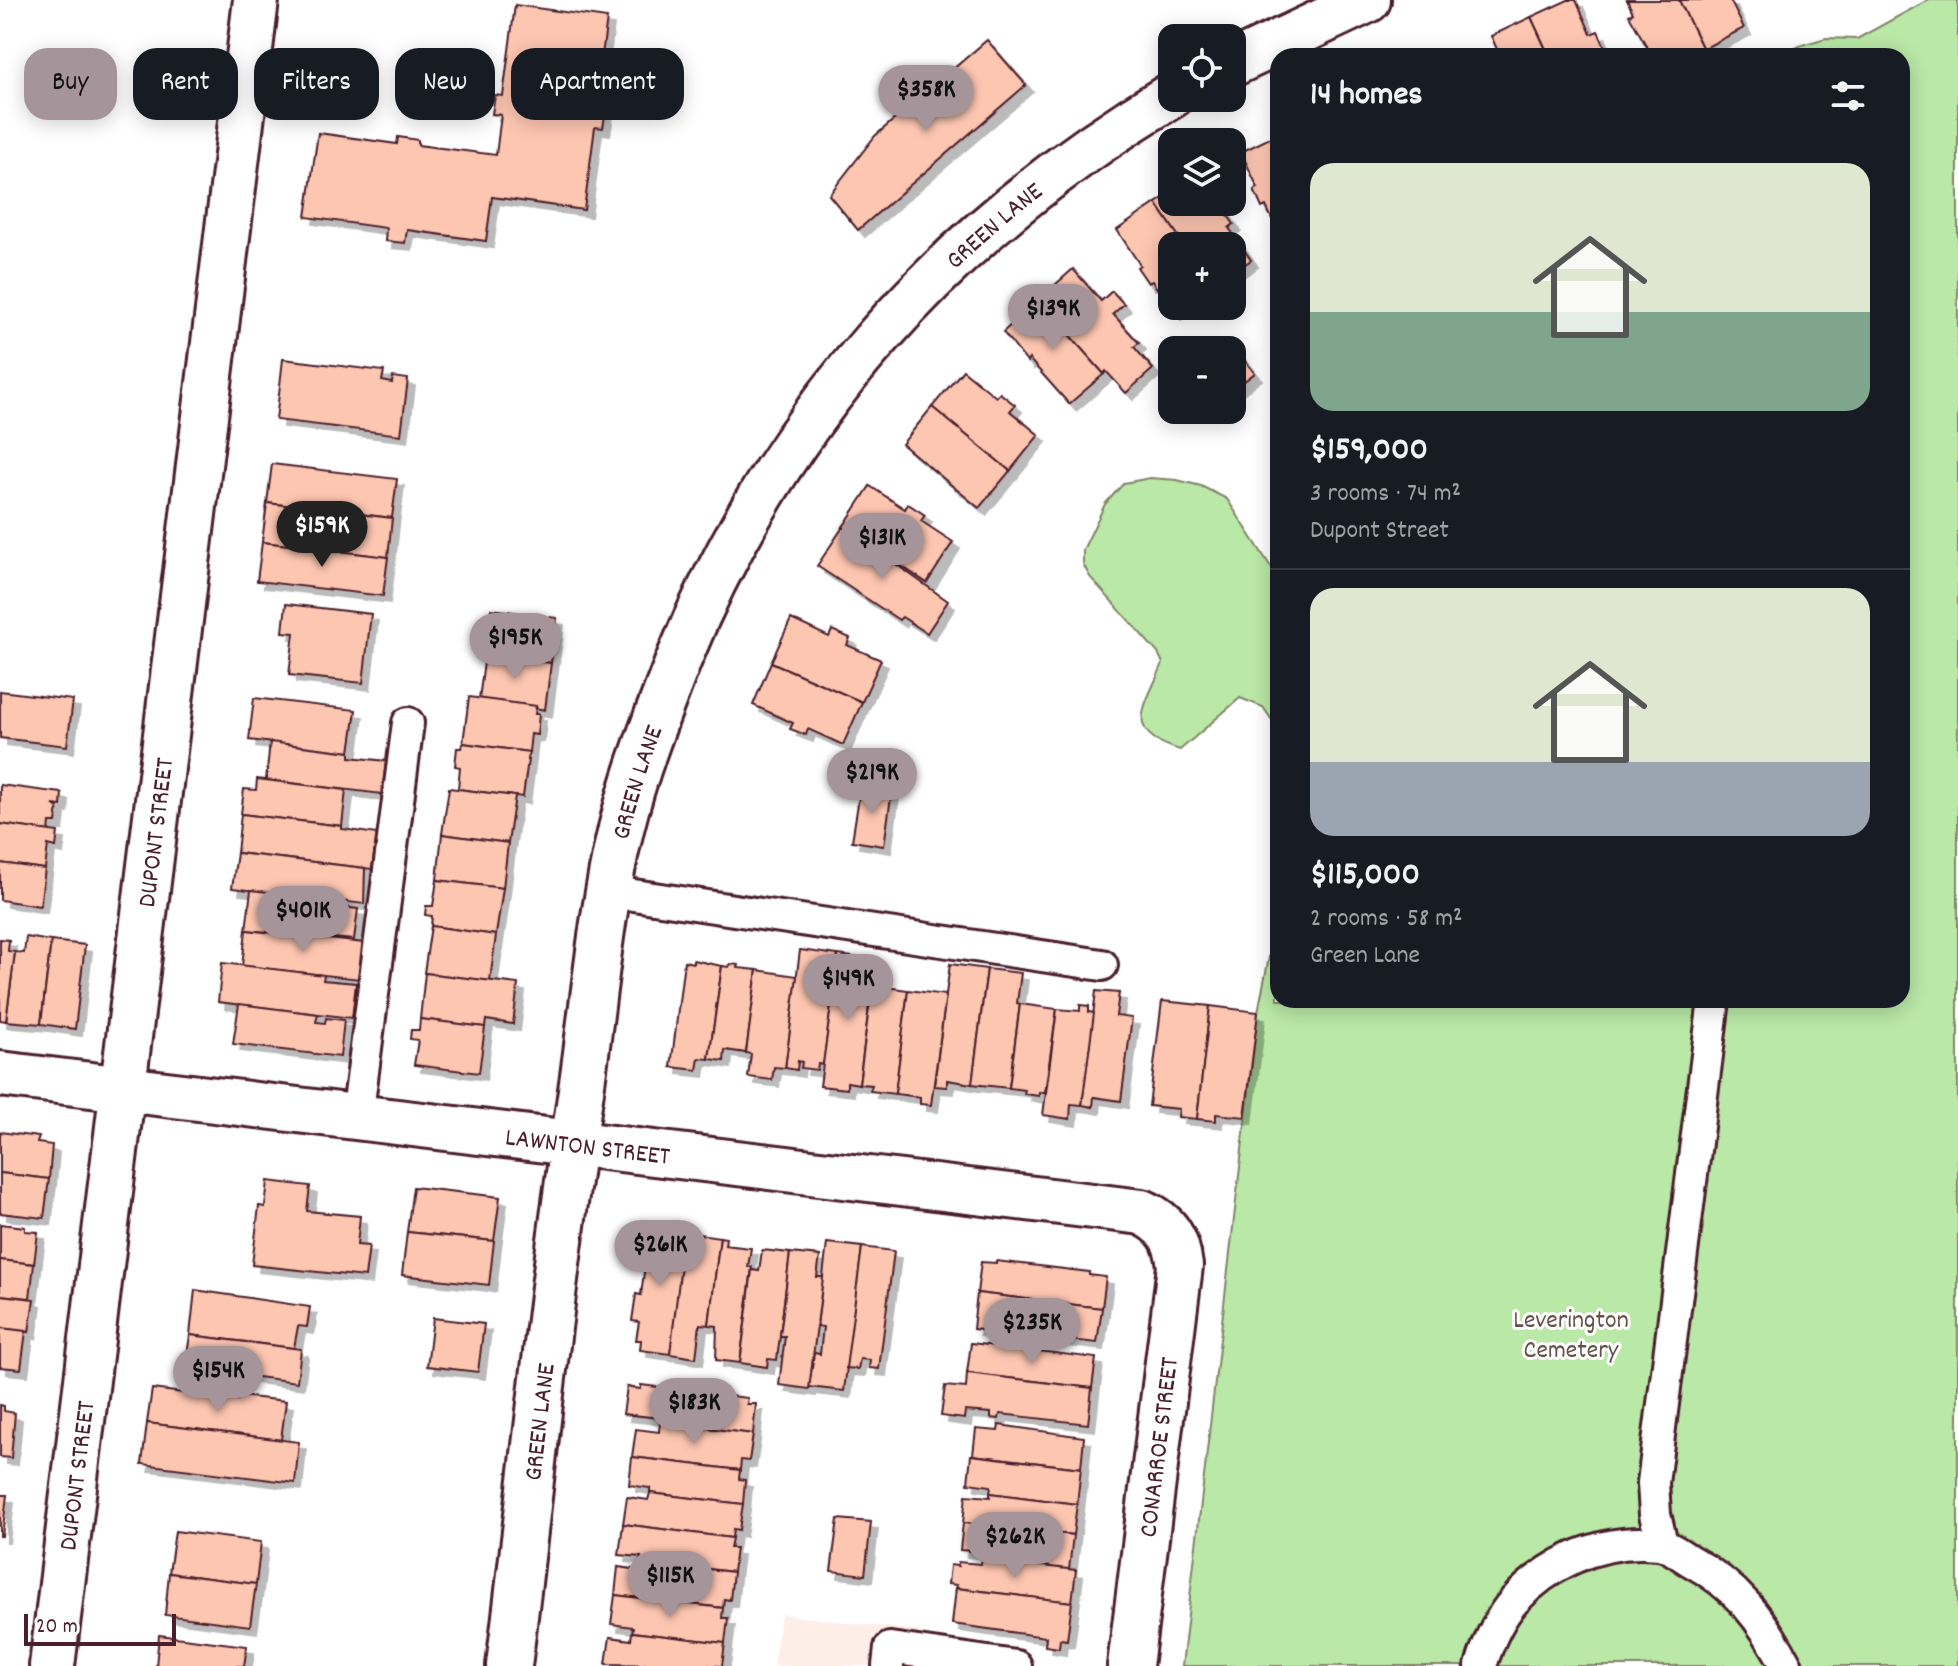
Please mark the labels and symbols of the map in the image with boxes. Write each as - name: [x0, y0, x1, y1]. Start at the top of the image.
- pin: $358K: [870, 65, 982, 133]
- street label: GREEN LANE: [939, 174, 1052, 279]
- pin: $139K: [997, 284, 1109, 352]
- pin: $159K: [266, 501, 378, 569]
- pin: $131K: [826, 513, 938, 581]
- pin: $195K: [459, 613, 571, 681]
- street label: GREEN LANE: [604, 720, 674, 843]
- pin: $219K: [816, 748, 928, 816]
- street label: DUPONT STREET: [130, 755, 185, 910]
- pin: $401K: [247, 886, 359, 954]
- pin: $149K: [792, 954, 904, 1022]
- street label: LAWNTON STREET: [503, 1120, 672, 1177]
- pin: $261K: [604, 1220, 716, 1288]
- pin: $235K: [976, 1298, 1088, 1366]
- park label: Leverington Cemetery: [1513, 1303, 1629, 1370]
- pin: $154K: [162, 1346, 274, 1414]
- street label: CONARROE STREET: [1131, 1355, 1190, 1540]
- street label: GREEN LANE: [516, 1361, 567, 1483]
- pin: $183K: [638, 1378, 750, 1446]
- street label: DUPONT STREET: [51, 1398, 106, 1553]
- pin: $262K: [959, 1512, 1071, 1580]
- pin: $115K: [614, 1551, 726, 1619]
- scale bar: [24, 1610, 176, 1646]

